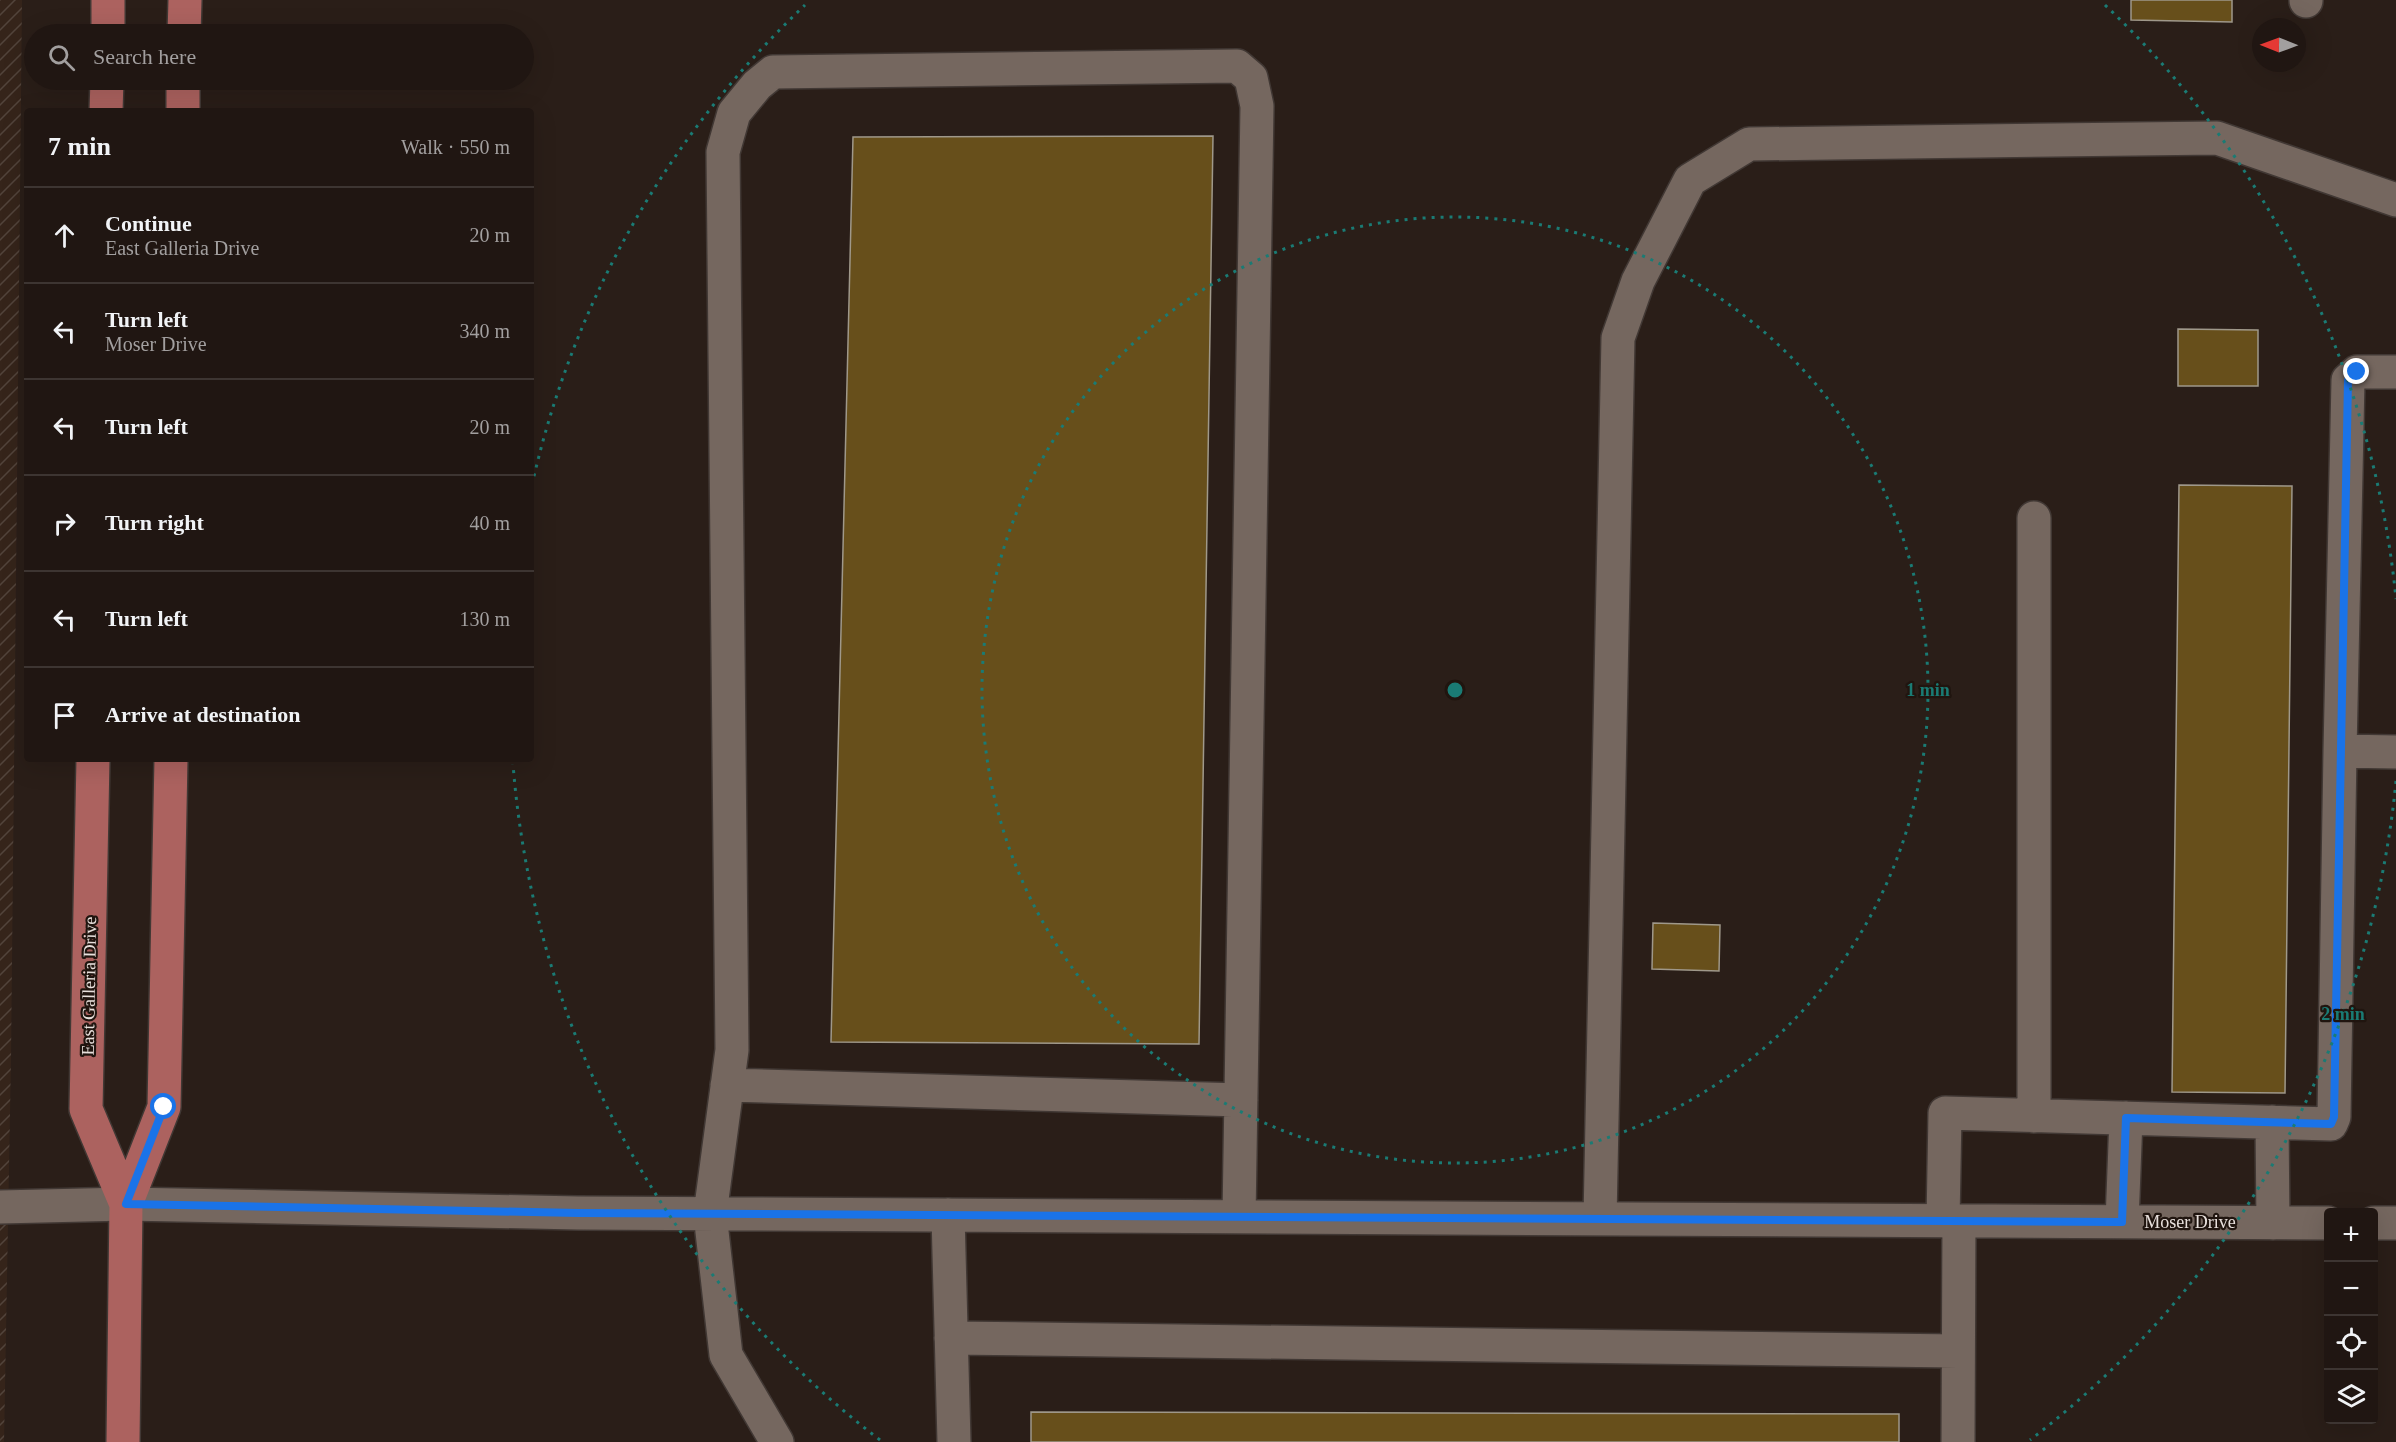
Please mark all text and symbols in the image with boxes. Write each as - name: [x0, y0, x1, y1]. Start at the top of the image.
- north arrow: [2252, 18, 2306, 72]
- search box: [24, 24, 534, 90]
- icon: search: [45, 41, 78, 74]
- text: Search here: [93, 44, 196, 69]
- text: 7 min: [48, 132, 111, 161]
- text: Walk · 550 m: [401, 136, 510, 158]
- text: Continue: [105, 211, 192, 236]
- icon: ahead: [48, 219, 81, 252]
- text: 20 m: [469, 224, 510, 246]
- text: East Galleria Drive: [105, 237, 259, 259]
- text: Turn left: [105, 307, 188, 332]
- icon: left: [48, 315, 81, 348]
- text: 340 m: [459, 320, 510, 342]
- text: Moser Drive: [105, 333, 207, 355]
- route end: [2343, 358, 2369, 384]
- icon: left: [48, 411, 81, 444]
- text: Turn left: [105, 414, 188, 439]
- text: 20 m: [469, 416, 510, 438]
- icon: right: [48, 507, 81, 540]
- text: Turn right: [105, 510, 204, 535]
- text: 40 m: [469, 512, 510, 534]
- icon: left: [48, 603, 81, 636]
- text: Turn left: [105, 606, 188, 631]
- text: 130 m: [459, 608, 510, 630]
- centre of rings: [1445, 680, 1465, 700]
- text: 1 min: [1906, 680, 1950, 700]
- icon: arrive: [48, 699, 81, 732]
- text: Arrive at destination: [105, 702, 301, 727]
- street label: East Galleria Drive: [78, 916, 100, 1056]
- text: 2 min: [2321, 1004, 2365, 1024]
- route start: [150, 1093, 176, 1119]
- map controls: [2324, 1208, 2378, 1424]
- button: +: [2324, 1208, 2378, 1262]
- street label: Moser Drive: [2144, 1212, 2236, 1232]
- button: −: [2324, 1262, 2378, 1316]
- button: locate: [2324, 1316, 2378, 1370]
- button: layers: [2324, 1370, 2378, 1424]

